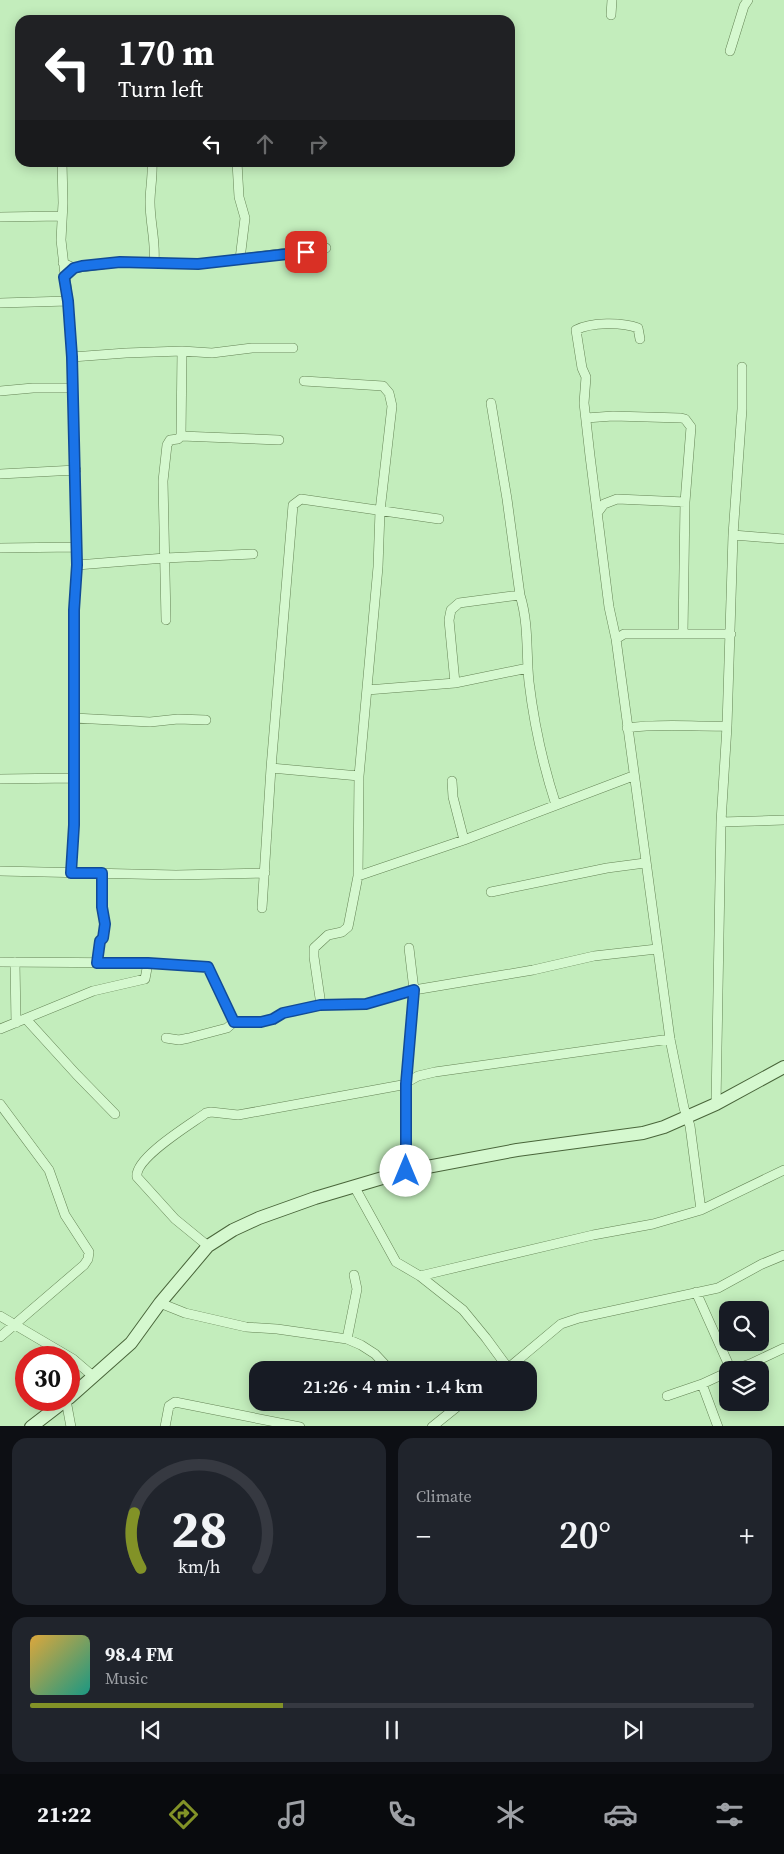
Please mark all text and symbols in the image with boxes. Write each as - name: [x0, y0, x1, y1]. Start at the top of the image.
- text: 170 m: [118, 29, 214, 77]
- icon: left: [35, 35, 100, 100]
- text: Turn left: [118, 74, 203, 104]
- icon: left: [198, 130, 226, 158]
- icon: ahead: [251, 130, 279, 158]
- icon: right: [304, 130, 332, 158]
- pin: [285, 231, 327, 273]
- icon: arrive: [292, 238, 320, 266]
- position arrow: [379, 1144, 431, 1196]
- map controls: [719, 1301, 769, 1411]
- button: search: [719, 1301, 769, 1351]
- speed limit sign: 30: [15, 1346, 80, 1411]
- button: layers: [719, 1361, 769, 1411]
- text: 21:26 · 4 min · 1.4 km: [303, 1373, 483, 1399]
- text: Climate: [416, 1485, 472, 1507]
- text: 28: [171, 1493, 227, 1564]
- text: 20°: [559, 1509, 611, 1561]
- text: −: [416, 1517, 431, 1555]
- text: +: [739, 1517, 754, 1555]
- text: km/h: [178, 1554, 221, 1579]
- text: 98.4 FM: [105, 1641, 174, 1667]
- text: Music: [105, 1667, 148, 1689]
- icon: previous: [137, 1716, 165, 1744]
- icon: pause: [378, 1716, 406, 1744]
- icon: next: [619, 1716, 647, 1744]
- icon: directions: [166, 1797, 201, 1832]
- icon: music: [275, 1797, 310, 1832]
- icon: phone: [384, 1797, 419, 1832]
- icon: climate: [493, 1797, 528, 1832]
- icon: car: [603, 1797, 638, 1832]
- icon: filters: [712, 1797, 747, 1832]
- text: 21:22: [37, 1799, 91, 1829]

